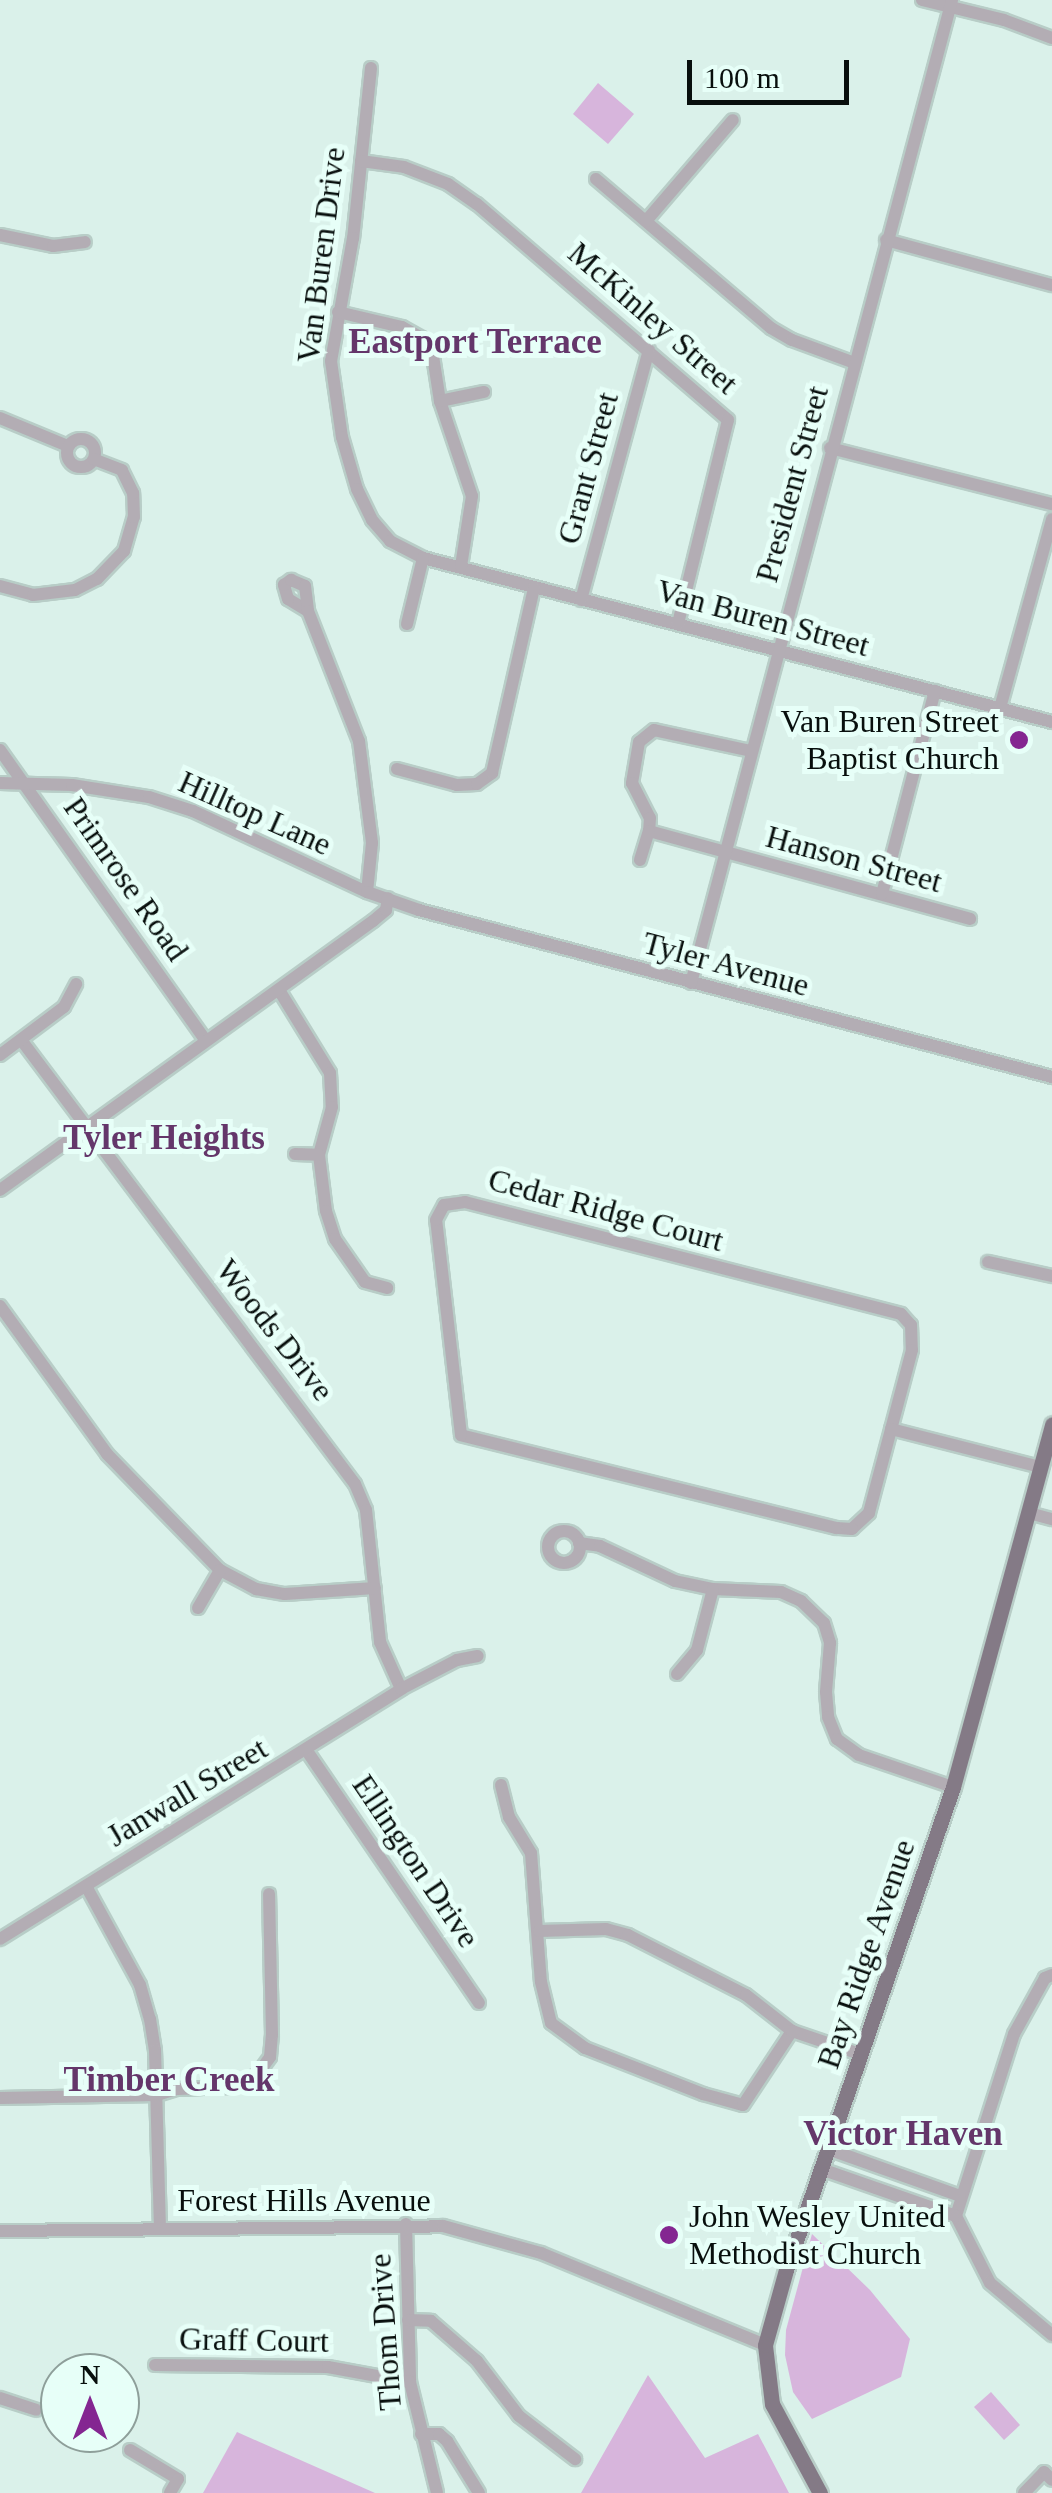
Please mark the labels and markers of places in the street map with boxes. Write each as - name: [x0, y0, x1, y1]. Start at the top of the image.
- place label: Van Buren Street Baptist Church: [780, 703, 999, 778]
- marker: Van Buren Street Baptist Church: [1008, 729, 1030, 751]
- place label: John Wesley United Methodist Church: [689, 2198, 946, 2273]
- marker: John Wesley United Methodist Church: [658, 2224, 680, 2246]

